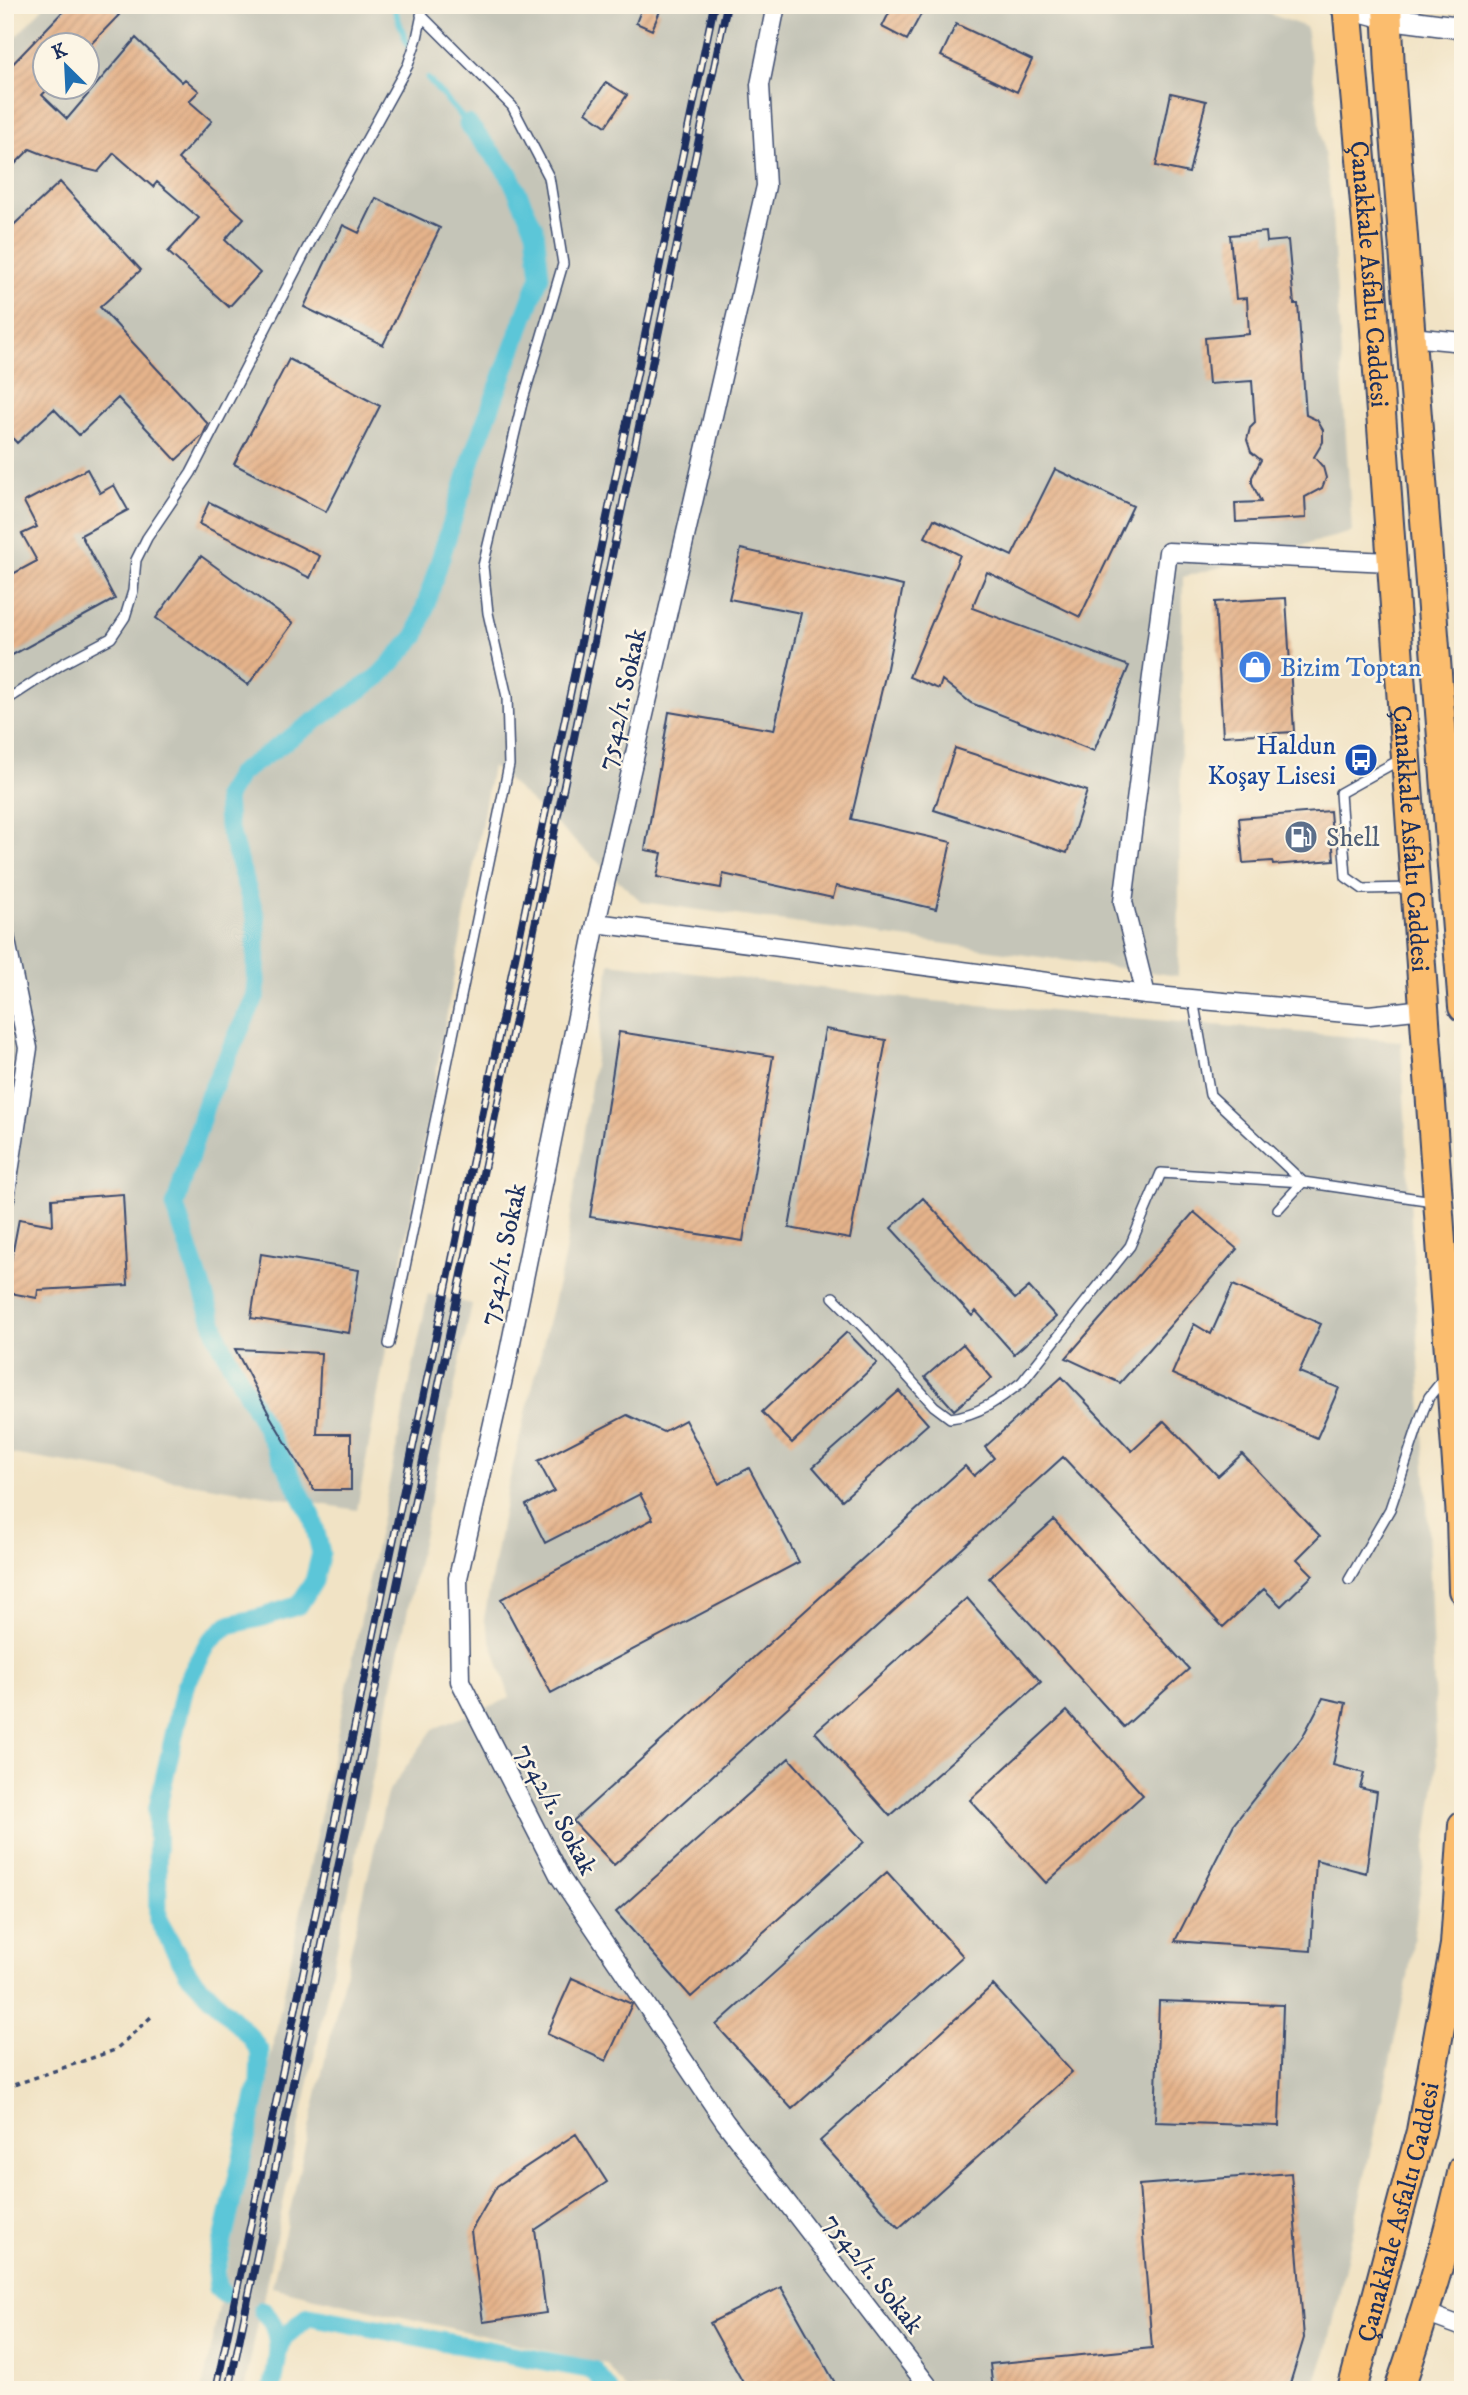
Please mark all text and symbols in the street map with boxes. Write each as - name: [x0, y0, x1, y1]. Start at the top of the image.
- north arrow: [32, 32, 102, 102]
- text: K: [49, 38, 71, 65]
- street label: Çanakkale Asfaltı Caddesi: [1341, 139, 1396, 409]
- street label: 7542/1. Sokak: [590, 625, 655, 773]
- shop icon: Bizim Toptan: [1236, 648, 1274, 686]
- place label: Bizim Toptan: [1280, 652, 1422, 685]
- street label: Çanakkale Asfaltı Caddesi: [1384, 704, 1436, 973]
- place label: Haldun Koşay Lisesi: [1208, 730, 1336, 793]
- bus stop icon: Haldun Koşay Lisesi: [1342, 741, 1380, 779]
- fuel station icon: Shell: [1282, 818, 1320, 856]
- place label: Shell: [1326, 822, 1380, 855]
- street label: 7542/1. Sokak: [472, 1180, 535, 1328]
- street label: 7542/1. Sokak: [507, 1738, 604, 1881]
- street label: Çanakkale Asfaltı Caddesi: [1350, 2080, 1448, 2346]
- street label: 7542/1. Sokak: [815, 2207, 930, 2341]

